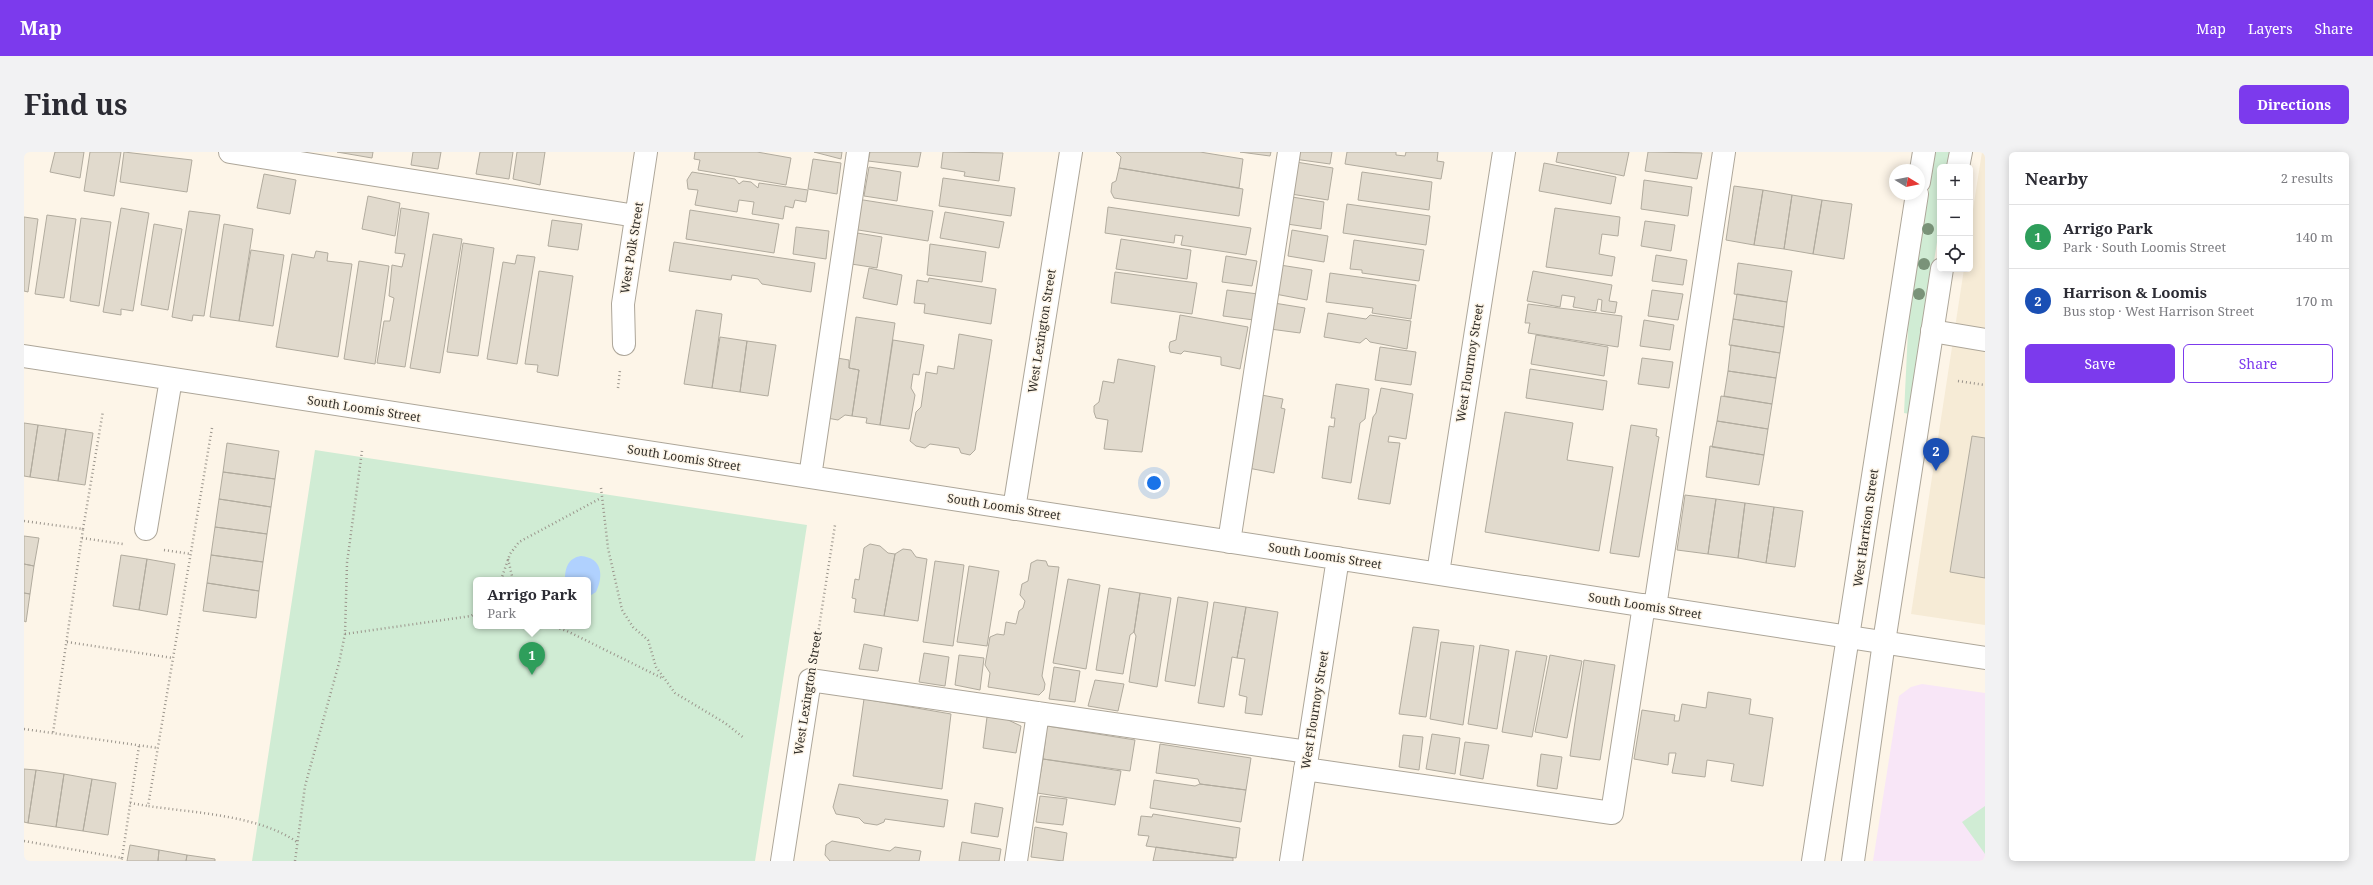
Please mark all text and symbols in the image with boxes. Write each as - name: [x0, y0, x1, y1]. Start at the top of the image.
- text: Map: [20, 15, 62, 41]
- text: Map: [2196, 19, 2226, 38]
- text: Layers: [2248, 19, 2293, 38]
- text: Share: [2315, 19, 2353, 38]
- text: Find us: [24, 85, 128, 123]
- button: Directions: [2239, 85, 2349, 124]
- north arrow: [1889, 164, 1925, 200]
- map controls: [1937, 164, 1973, 272]
- button: +: [1937, 164, 1973, 200]
- text: Nearby: [2025, 167, 2088, 190]
- text: 2 results: [2281, 169, 2333, 187]
- button: −: [1937, 200, 1973, 236]
- street label: West Polk Street: [616, 201, 647, 295]
- text: Arrigo Park: [2063, 218, 2153, 238]
- text: 1: [2034, 228, 2042, 246]
- text: 140 m: [2296, 228, 2333, 246]
- button: locate: [1937, 236, 1973, 272]
- text: Park · South Loomis Street: [2063, 238, 2226, 256]
- street label: West Lexington Street: [1023, 268, 1060, 394]
- text: Harrison & Loomis: [2063, 282, 2207, 302]
- text: 2: [2034, 292, 2042, 310]
- text: 170 m: [2296, 292, 2333, 310]
- street label: West Flournoy Street: [1452, 302, 1487, 423]
- text: Bus stop · West Harrison Street: [2063, 302, 2254, 320]
- button: Save: [2025, 344, 2175, 383]
- button: Share: [2183, 344, 2333, 383]
- street label: South Loomis Street: [306, 391, 422, 426]
- pin: 2: [1923, 438, 1949, 471]
- street label: South Loomis Street: [626, 440, 742, 475]
- street label: West Harrison Street: [1849, 468, 1882, 588]
- your location: [1144, 473, 1164, 493]
- street label: South Loomis Street: [946, 489, 1062, 524]
- street label: South Loomis Street: [1267, 538, 1383, 573]
- popup: [473, 577, 591, 629]
- text: Arrigo Park: [487, 584, 577, 604]
- street label: South Loomis Street: [1587, 588, 1703, 623]
- text: Park: [487, 604, 516, 622]
- street label: West Lexington Street: [789, 630, 826, 756]
- pin: 1: [519, 642, 545, 675]
- street label: West Flournoy Street: [1297, 649, 1332, 770]

